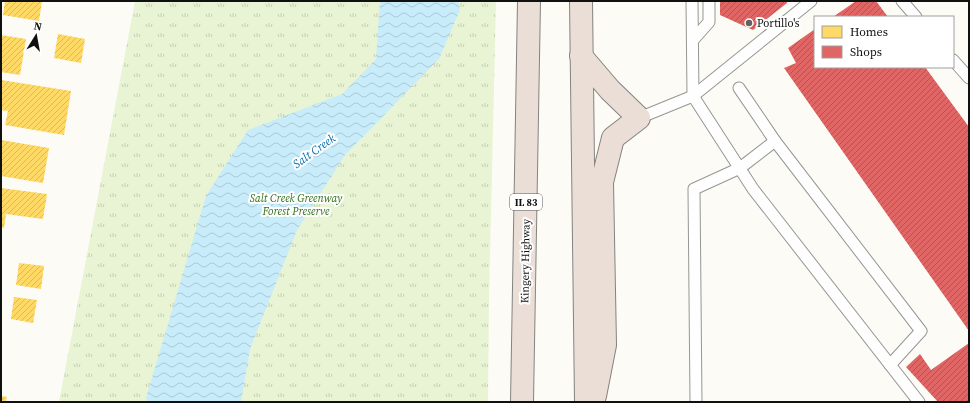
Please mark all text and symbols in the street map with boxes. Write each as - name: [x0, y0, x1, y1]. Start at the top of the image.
- north arrow: [16, 16, 56, 56]
- place label: Portillo's: [757, 16, 800, 31]
- legend: [814, 16, 954, 68]
- marker: Portillo's: [744, 18, 754, 28]
- text: N: [32, 19, 43, 35]
- text: Homes: [850, 24, 888, 40]
- text: Shops: [850, 44, 882, 60]
- water label: Salt Creek: [289, 130, 339, 172]
- park label: Salt Creek Greenway Forest Preserve: [250, 191, 343, 219]
- road number: IL 83: [510, 194, 542, 210]
- street label: Kingery Highway: [517, 218, 534, 303]

